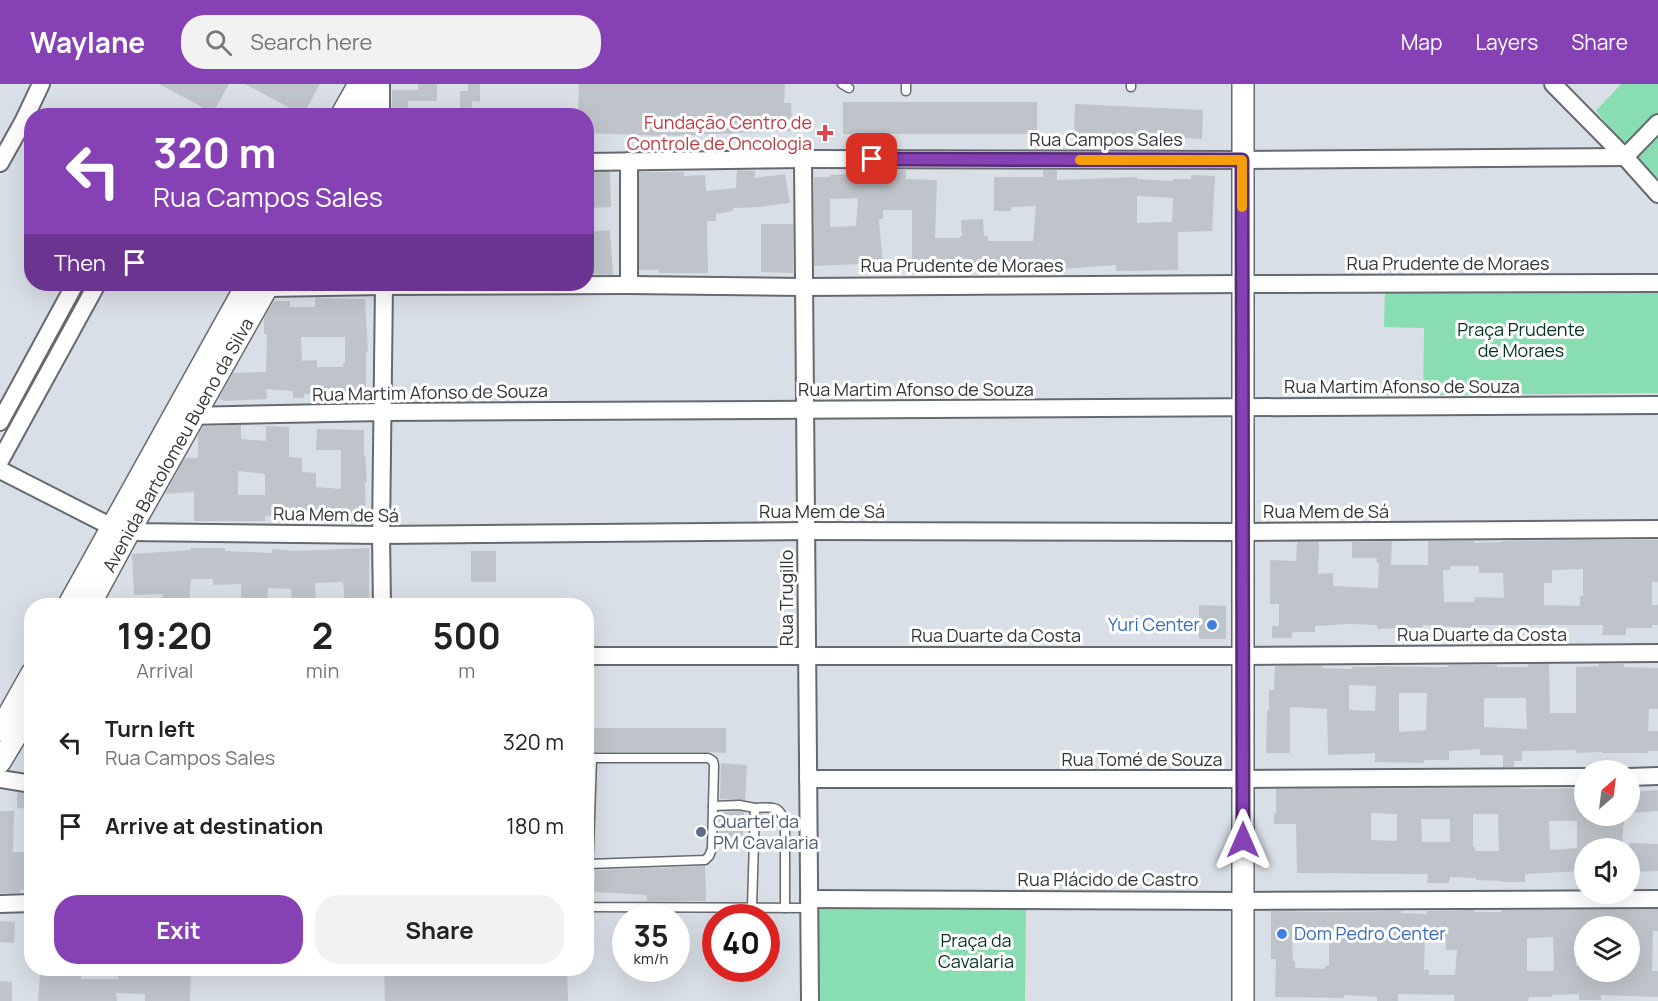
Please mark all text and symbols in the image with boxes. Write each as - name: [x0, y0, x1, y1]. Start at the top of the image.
- search box: [181, 15, 601, 69]
- text: Waylane: [30, 23, 145, 61]
- icon: search: [202, 26, 235, 59]
- text: Search here: [250, 27, 372, 57]
- text: Map: [1401, 28, 1442, 56]
- text: Layers: [1475, 28, 1538, 56]
- text: Share: [1571, 28, 1628, 56]
- place label: Fundação Centro de Controle de Oncologia: [627, 110, 812, 155]
- text: 320 m: [153, 123, 276, 181]
- marker: Fundação Centro de Controle de Oncologia: [816, 124, 834, 142]
- street label: Rua Campos Sales: [1029, 127, 1183, 151]
- icon: left: [54, 132, 132, 210]
- pin: [846, 133, 897, 184]
- icon: arrive: [855, 142, 888, 175]
- text: Rua Campos Sales: [153, 178, 383, 215]
- icon: arrive: [118, 246, 151, 279]
- text: Then: [54, 248, 106, 278]
- street label: Rua Prudente de Moraes: [1347, 251, 1549, 275]
- street label: Rua Prudente de Moraes: [861, 253, 1063, 277]
- street label: Avenida Bartolomeu Bueno da Silva: [97, 313, 259, 576]
- park label: Praça Prudente de Moraes: [1457, 317, 1585, 362]
- street label: Rua Martim Afonso de Souza: [1284, 374, 1520, 398]
- street label: Rua Martim Afonso de Souza: [798, 377, 1034, 401]
- street label: Rua Martim Afonso de Souza: [312, 378, 548, 406]
- street label: Rua Mem de Sá: [759, 499, 885, 523]
- street label: Rua Mem de Sá: [1263, 499, 1389, 523]
- street label: Rua Mem de Sá: [273, 501, 399, 527]
- street label: Rua Trugillo: [774, 550, 798, 646]
- text: 19:20: [117, 611, 213, 660]
- text: 2: [312, 611, 333, 660]
- text: 500: [432, 611, 501, 660]
- place label: Yuri Center: [1108, 612, 1200, 636]
- marker: Yuri Center: [1205, 618, 1219, 632]
- street label: Rua Duarte da Costa: [1397, 622, 1567, 646]
- street label: Rua Duarte da Costa: [911, 623, 1081, 647]
- text: Arrival: [136, 657, 193, 684]
- text: min: [306, 657, 339, 684]
- text: m: [458, 657, 475, 684]
- text: Turn left: [105, 714, 195, 744]
- icon: left: [54, 726, 87, 759]
- text: 320 m: [503, 727, 564, 757]
- text: Rua Campos Sales: [105, 744, 275, 771]
- street label: Rua Tomé de Souza: [1061, 747, 1223, 771]
- north arrow: [1574, 760, 1640, 826]
- map controls: [1574, 760, 1640, 982]
- position arrow: [1211, 808, 1275, 872]
- place label: Quartel da PM Cavalaria: [713, 809, 819, 854]
- icon: arrive: [54, 810, 87, 843]
- text: Arrive at destination: [105, 811, 323, 841]
- text: 180 m: [506, 811, 564, 841]
- marker: Quartel da PM Cavalaria: [694, 825, 708, 839]
- button: sound: [1574, 838, 1640, 904]
- street label: Rua Plácido de Castro: [1018, 867, 1198, 891]
- button: Exit: [54, 895, 303, 964]
- button: Share: [315, 895, 564, 964]
- speed limit sign: 40: [702, 904, 780, 982]
- text: 35: [633, 915, 669, 956]
- button: layers: [1574, 916, 1640, 982]
- place label: Dom Pedro Center: [1294, 921, 1446, 945]
- marker: Dom Pedro Center: [1275, 927, 1289, 941]
- park label: Praça da Cavalaria: [938, 928, 1014, 973]
- text: km/h: [634, 948, 668, 969]

